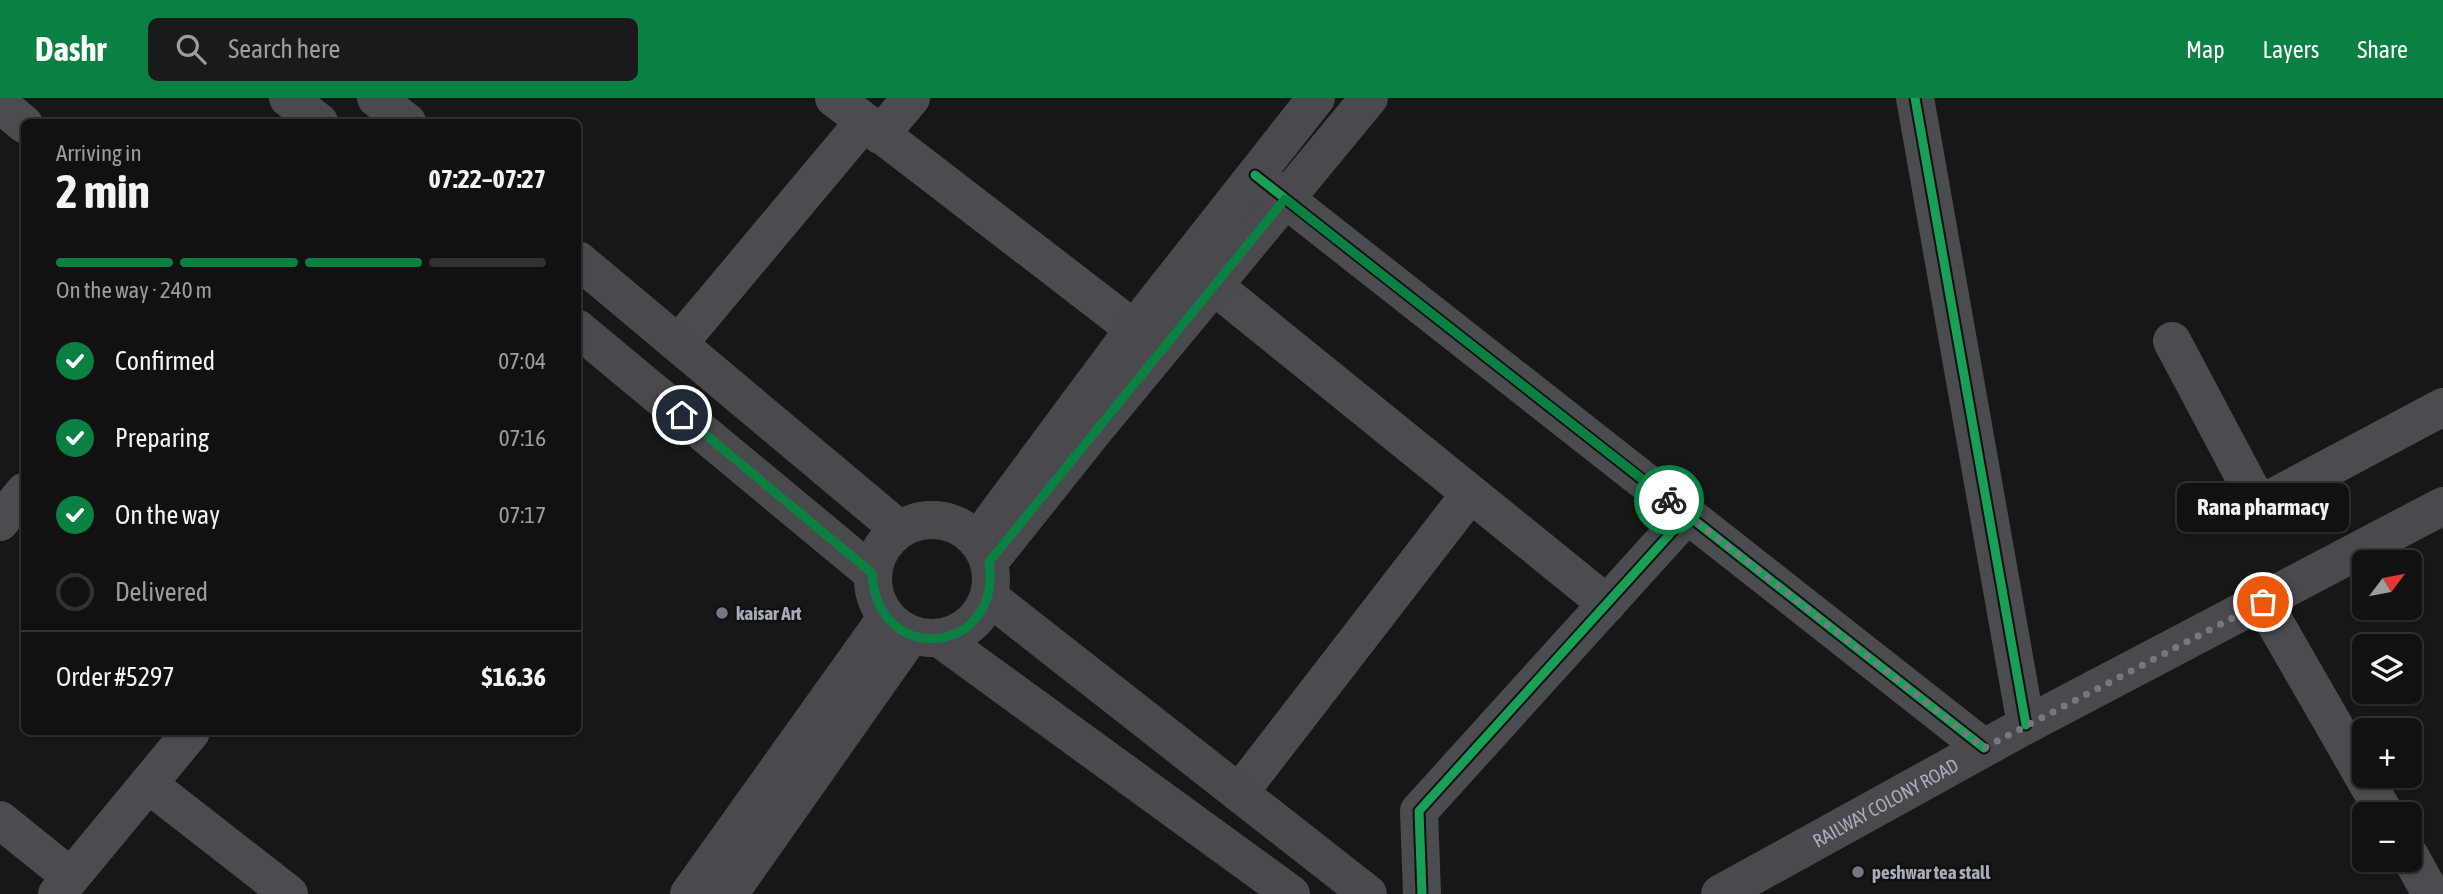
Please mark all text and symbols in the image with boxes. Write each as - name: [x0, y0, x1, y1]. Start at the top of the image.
- search box: [148, 18, 638, 81]
- text: Dashr: [35, 30, 106, 68]
- icon: search: [172, 30, 210, 68]
- text: Search here: [228, 34, 340, 64]
- text: Map: [2186, 36, 2225, 63]
- text: Layers: [2263, 36, 2319, 63]
- text: Share: [2357, 36, 2408, 63]
- text: Arriving in: [56, 140, 142, 166]
- text: 07:22–07:27: [429, 164, 546, 194]
- text: 2 min: [56, 165, 150, 218]
- text: On the way · 240 m: [56, 277, 212, 303]
- icon: check: [56, 342, 94, 380]
- text: Confirmed: [115, 346, 215, 376]
- text: 07:04: [498, 348, 546, 374]
- pin: [652, 385, 712, 445]
- icon: home: [663, 396, 701, 434]
- icon: check: [56, 419, 94, 457]
- text: Preparing: [115, 423, 209, 453]
- text: 07:16: [499, 425, 546, 451]
- courier: [1634, 465, 1704, 535]
- icon: bike: [1650, 481, 1688, 519]
- callout: Rana pharmacy: [2177, 483, 2349, 532]
- text: Rana pharmacy: [2197, 494, 2329, 520]
- icon: check: [56, 496, 94, 534]
- text: On the way: [115, 500, 220, 530]
- text: 07:17: [499, 502, 546, 528]
- north arrow: [2352, 550, 2422, 620]
- map controls: [2352, 550, 2422, 872]
- pin: [2233, 572, 2293, 632]
- text: Delivered: [115, 577, 208, 607]
- icon: bag: [2244, 583, 2282, 621]
- place label: kaisar Art: [736, 602, 802, 624]
- marker: kaisar Art: [714, 605, 730, 621]
- button: layers: [2352, 634, 2422, 704]
- text: Order #5297: [56, 662, 175, 692]
- text: $16.36: [482, 662, 546, 692]
- button: +: [2352, 718, 2422, 788]
- street label: RAILWAY COLONY ROAD: [1809, 754, 1962, 852]
- button: −: [2352, 802, 2422, 872]
- place label: peshwar tea stall: [1872, 861, 1991, 883]
- marker: peshwar tea stall: [1850, 864, 1866, 880]

